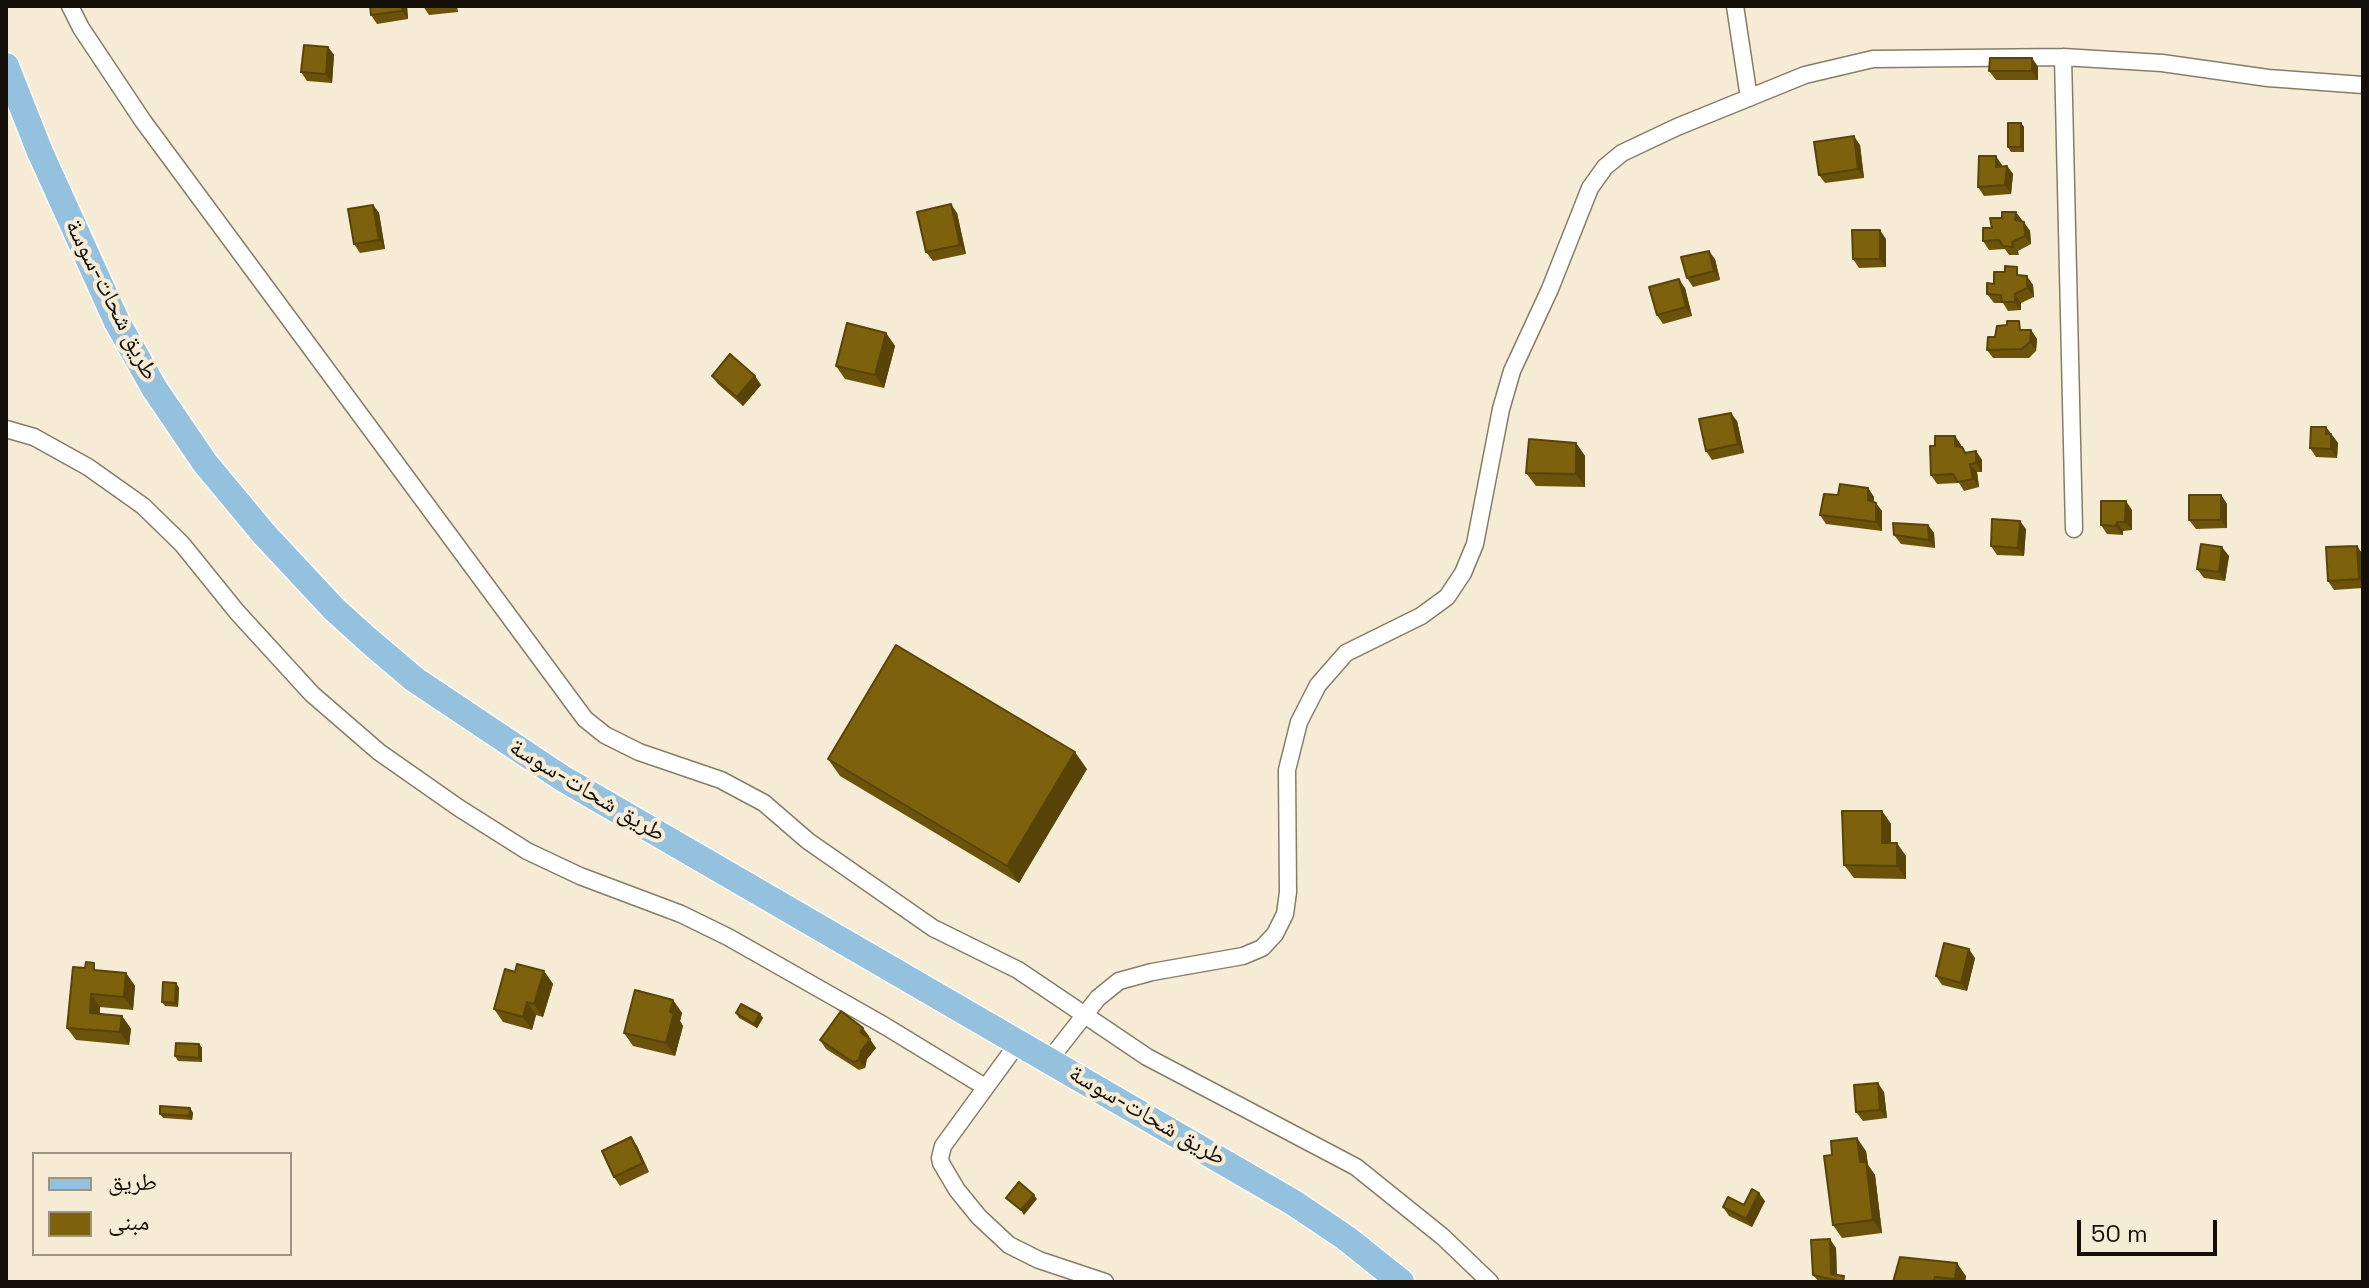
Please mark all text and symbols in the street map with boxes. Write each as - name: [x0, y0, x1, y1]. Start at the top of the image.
- street label: طريق شحات-سوسة: [58, 215, 164, 385]
- street label: طريق شحات-سوسة: [504, 733, 670, 849]
- street label: طريق شحات-سوسة: [1063, 1059, 1231, 1173]
- legend: [32, 1152, 292, 1256]
- text: طريق: [108, 1166, 157, 1197]
- scale bar: [2081, 1204, 2221, 1254]
- text: مبنى: [108, 1206, 149, 1237]
- text: 50 m: [2091, 1218, 2148, 1249]

